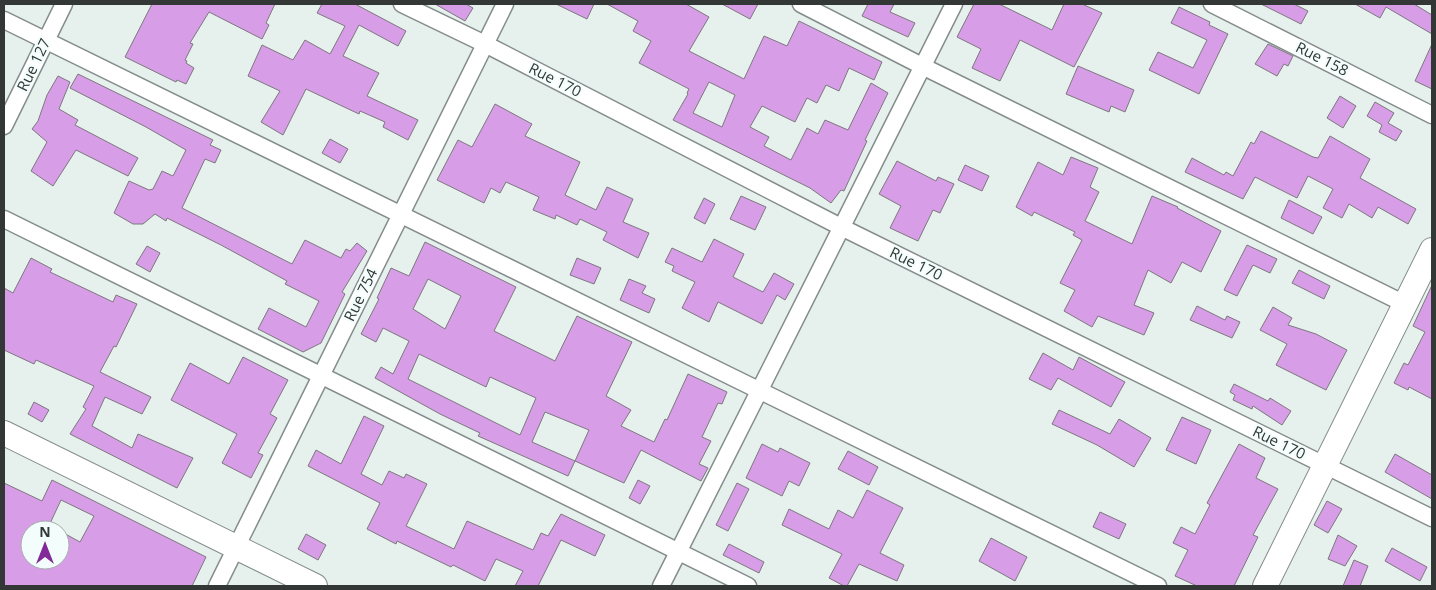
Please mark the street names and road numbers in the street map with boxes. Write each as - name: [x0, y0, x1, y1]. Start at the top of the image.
- street label: Rue 127: [12, 35, 54, 94]
- street label: Rue 158: [1293, 36, 1352, 80]
- street label: Rue 170: [526, 57, 585, 101]
- street label: Rue 170: [887, 242, 946, 284]
- street label: Rue 754: [339, 264, 382, 324]
- street label: Rue 170: [1250, 421, 1309, 463]

